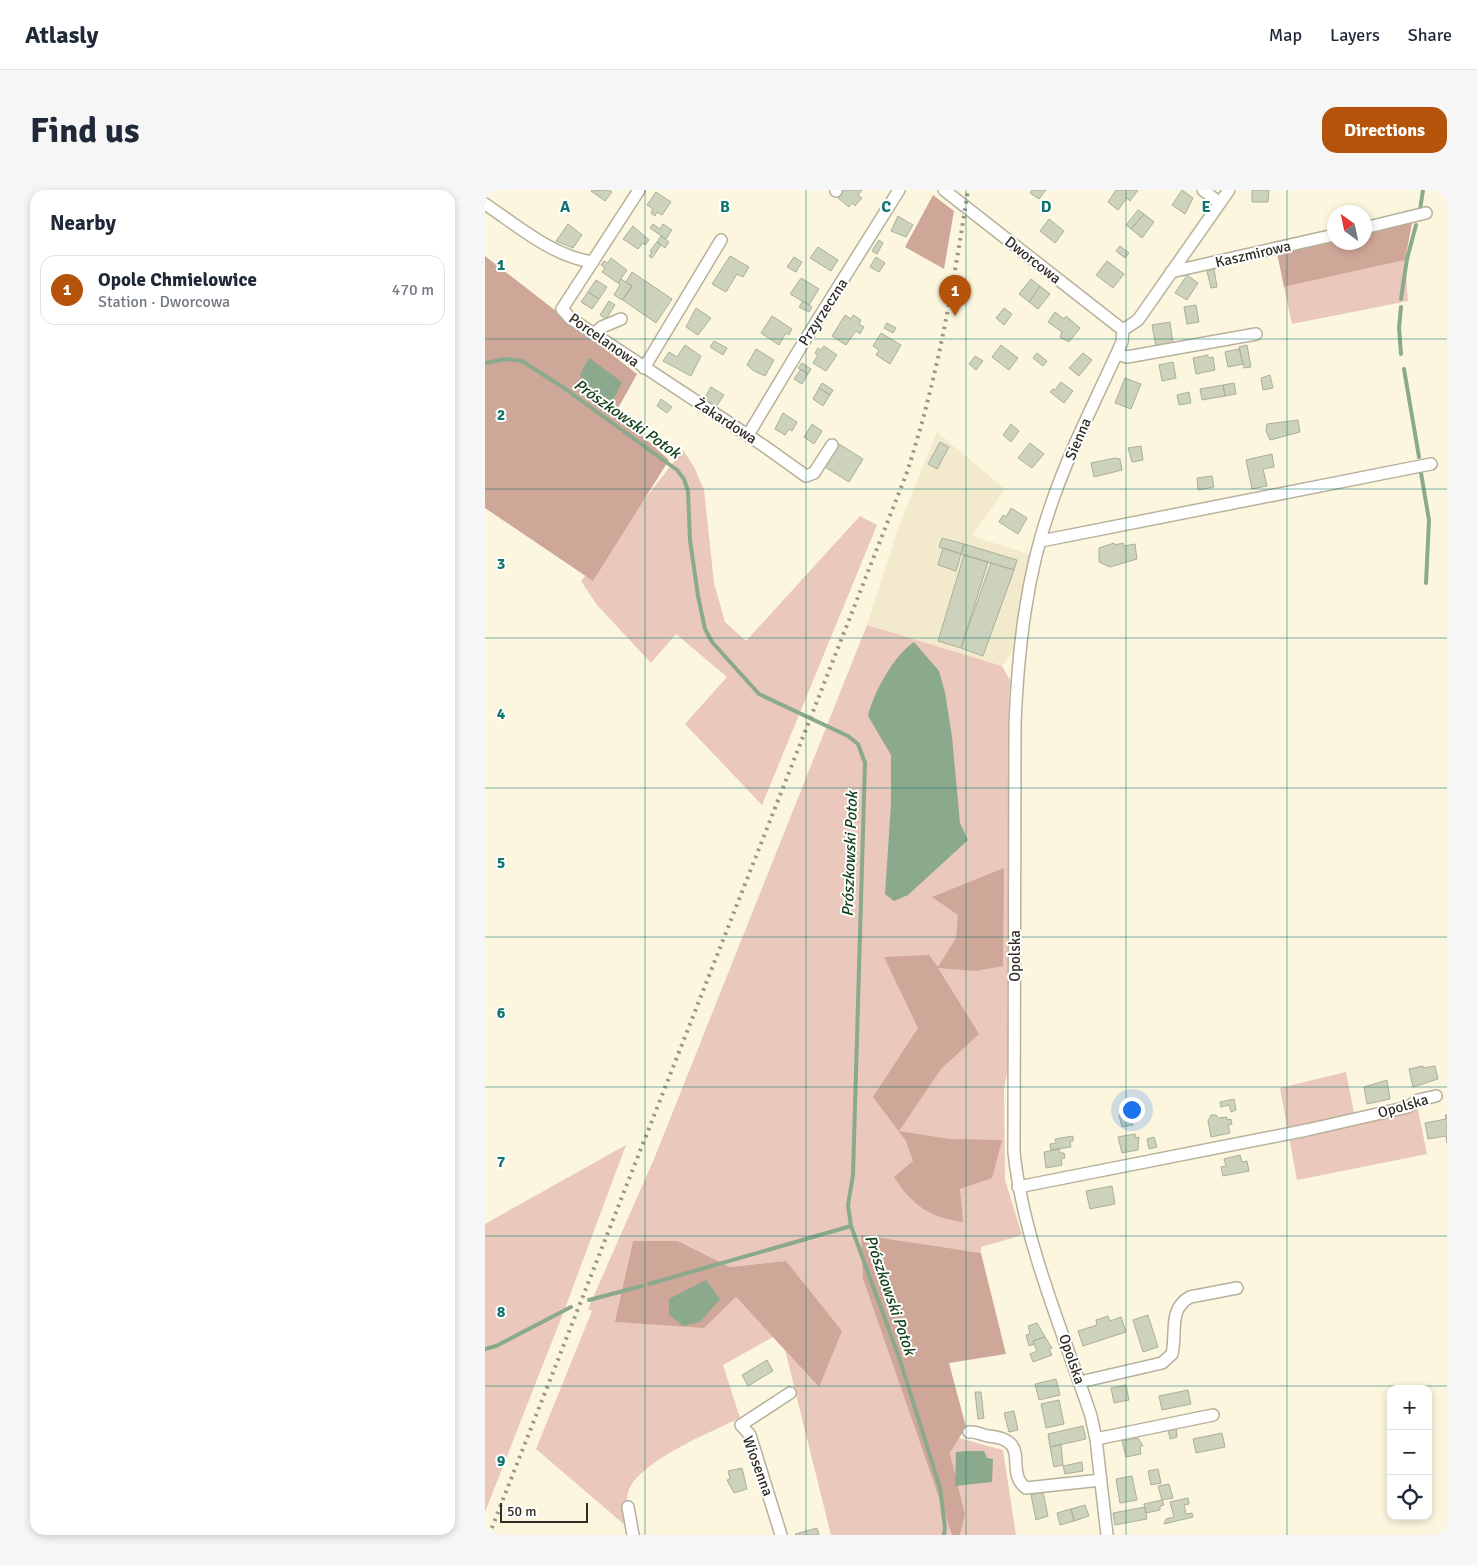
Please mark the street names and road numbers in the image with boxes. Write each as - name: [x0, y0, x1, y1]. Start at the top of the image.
- street label: Dworcowa: [1001, 232, 1065, 288]
- street label: Kaszmirowa: [1213, 237, 1293, 271]
- street label: Przyrzeczna: [795, 275, 851, 349]
- street label: Porcelanowa: [565, 309, 643, 371]
- street label: Żakardowa: [692, 394, 760, 448]
- street label: Sienna: [1061, 415, 1095, 463]
- street label: Opolska: [1006, 930, 1024, 982]
- street label: Opolska: [1376, 1090, 1430, 1122]
- street label: Opolska: [1055, 1332, 1089, 1386]
- street label: Wiosenna: [739, 1433, 777, 1499]

